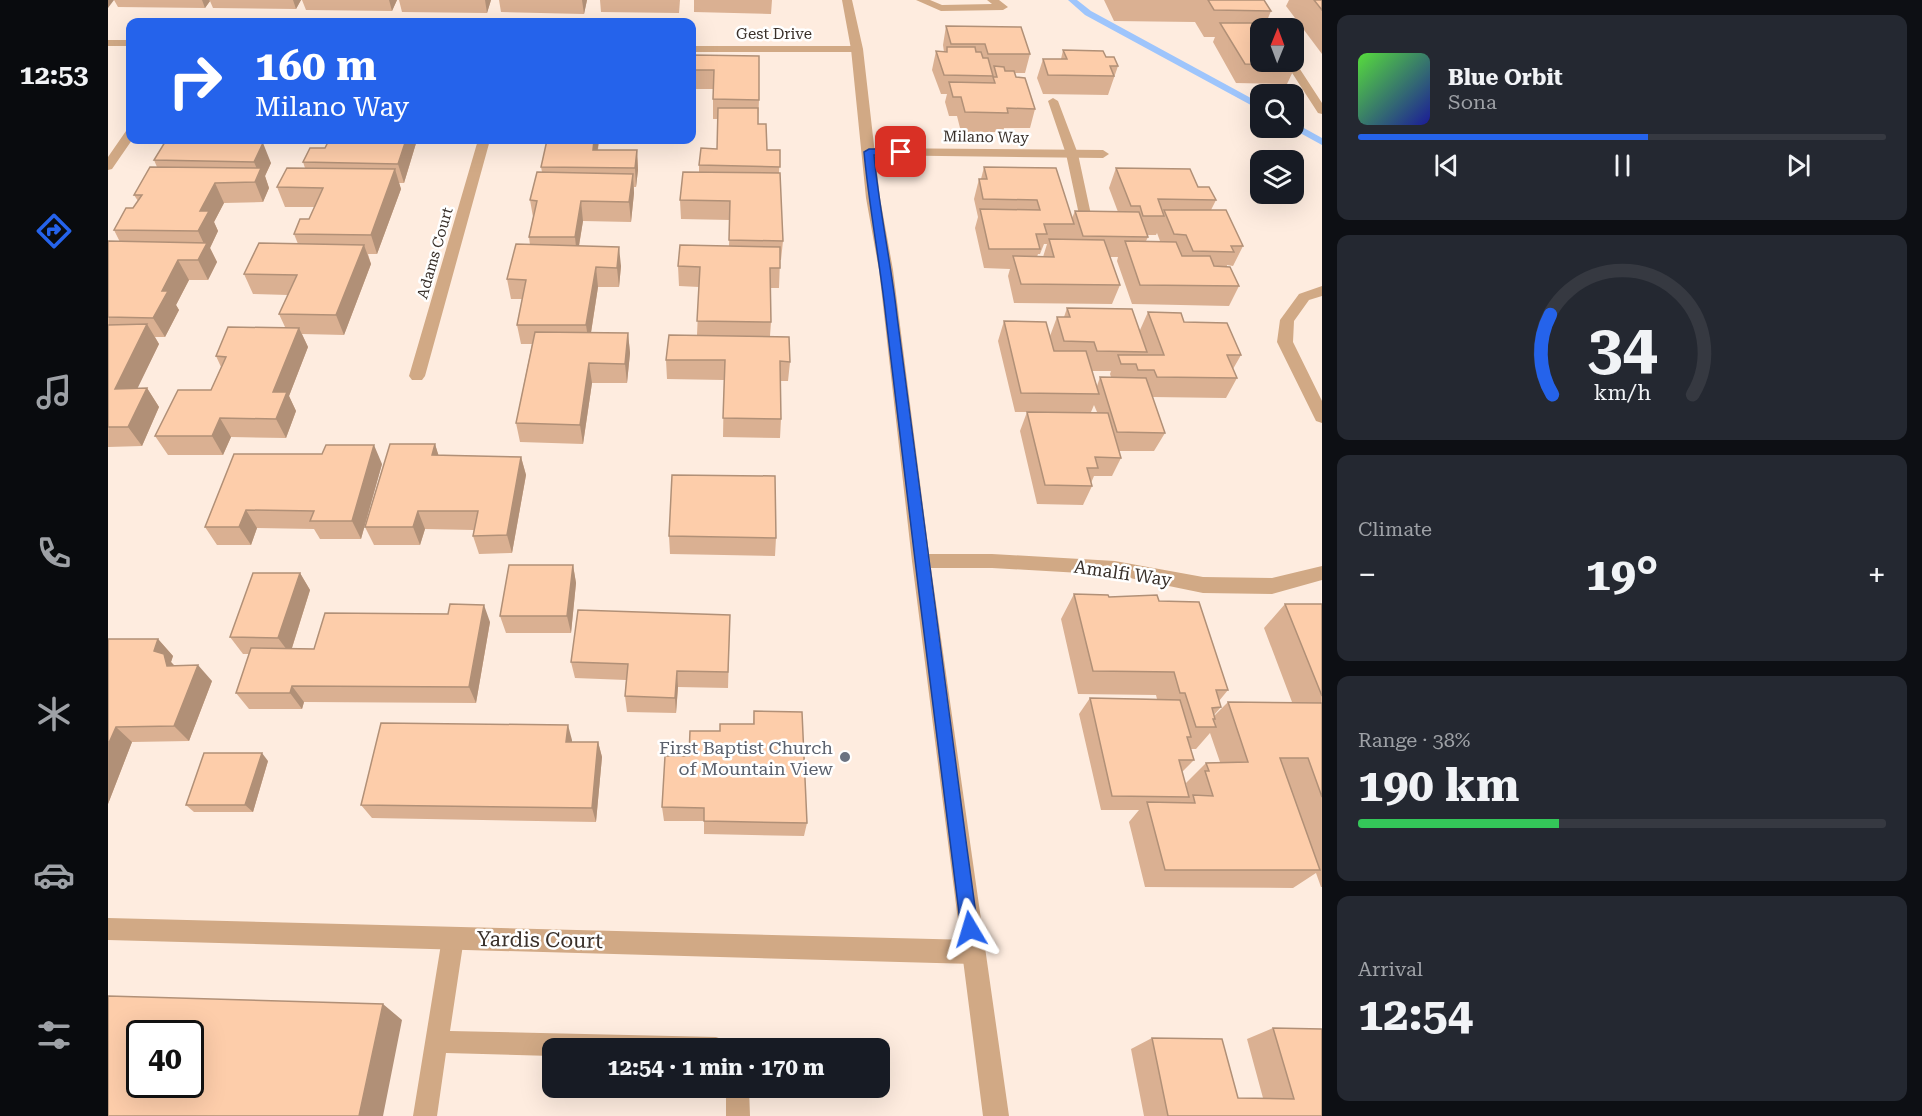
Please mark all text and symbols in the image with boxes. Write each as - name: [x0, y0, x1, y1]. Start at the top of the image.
- north arrow: [1250, 18, 1304, 72]
- map controls: [1250, 18, 1304, 204]
- street label: Gest Drive: [736, 25, 812, 43]
- text: 160 m: [255, 41, 377, 90]
- icon: right: [156, 42, 234, 120]
- text: 12:53: [20, 59, 88, 91]
- text: Blue Orbit: [1448, 65, 1563, 90]
- button: search: [1250, 84, 1304, 138]
- text: Sona: [1448, 90, 1497, 114]
- text: Milano Way: [255, 91, 409, 123]
- pin: [875, 126, 926, 177]
- street label: Milano Way: [943, 127, 1029, 147]
- icon: arrive: [884, 135, 917, 168]
- icon: previous: [1430, 149, 1463, 182]
- icon: pause: [1606, 149, 1639, 182]
- icon: next: [1782, 149, 1815, 182]
- button: layers: [1250, 150, 1304, 204]
- street label: Adams Court: [413, 205, 457, 301]
- icon: directions: [33, 210, 75, 252]
- text: 34: [1587, 311, 1657, 384]
- icon: music: [33, 371, 75, 413]
- text: km/h: [1593, 380, 1651, 405]
- text: Climate: [1358, 517, 1432, 541]
- icon: phone: [33, 532, 75, 574]
- text: 19°: [1586, 548, 1658, 601]
- text: −: [1358, 555, 1376, 594]
- text: +: [1868, 555, 1886, 594]
- street label: Amalfi Way: [1073, 556, 1174, 590]
- icon: climate: [33, 693, 75, 735]
- text: Range · 38%: [1358, 728, 1470, 752]
- place label: First Baptist Church of Mountain View: [659, 737, 833, 779]
- marker: First Baptist Church of Mountain View: [838, 750, 852, 764]
- text: 190 km: [1358, 759, 1519, 812]
- icon: car: [33, 854, 75, 896]
- position arrow: [938, 897, 1002, 961]
- street label: Yardis Court: [477, 927, 603, 953]
- text: Arrival: [1358, 957, 1423, 981]
- text: 12:54: [1358, 988, 1473, 1041]
- icon: filters: [33, 1014, 75, 1056]
- speed limit sign: 40: [126, 1020, 204, 1098]
- text: 12:54 · 1 min · 170 m: [607, 1055, 825, 1080]

